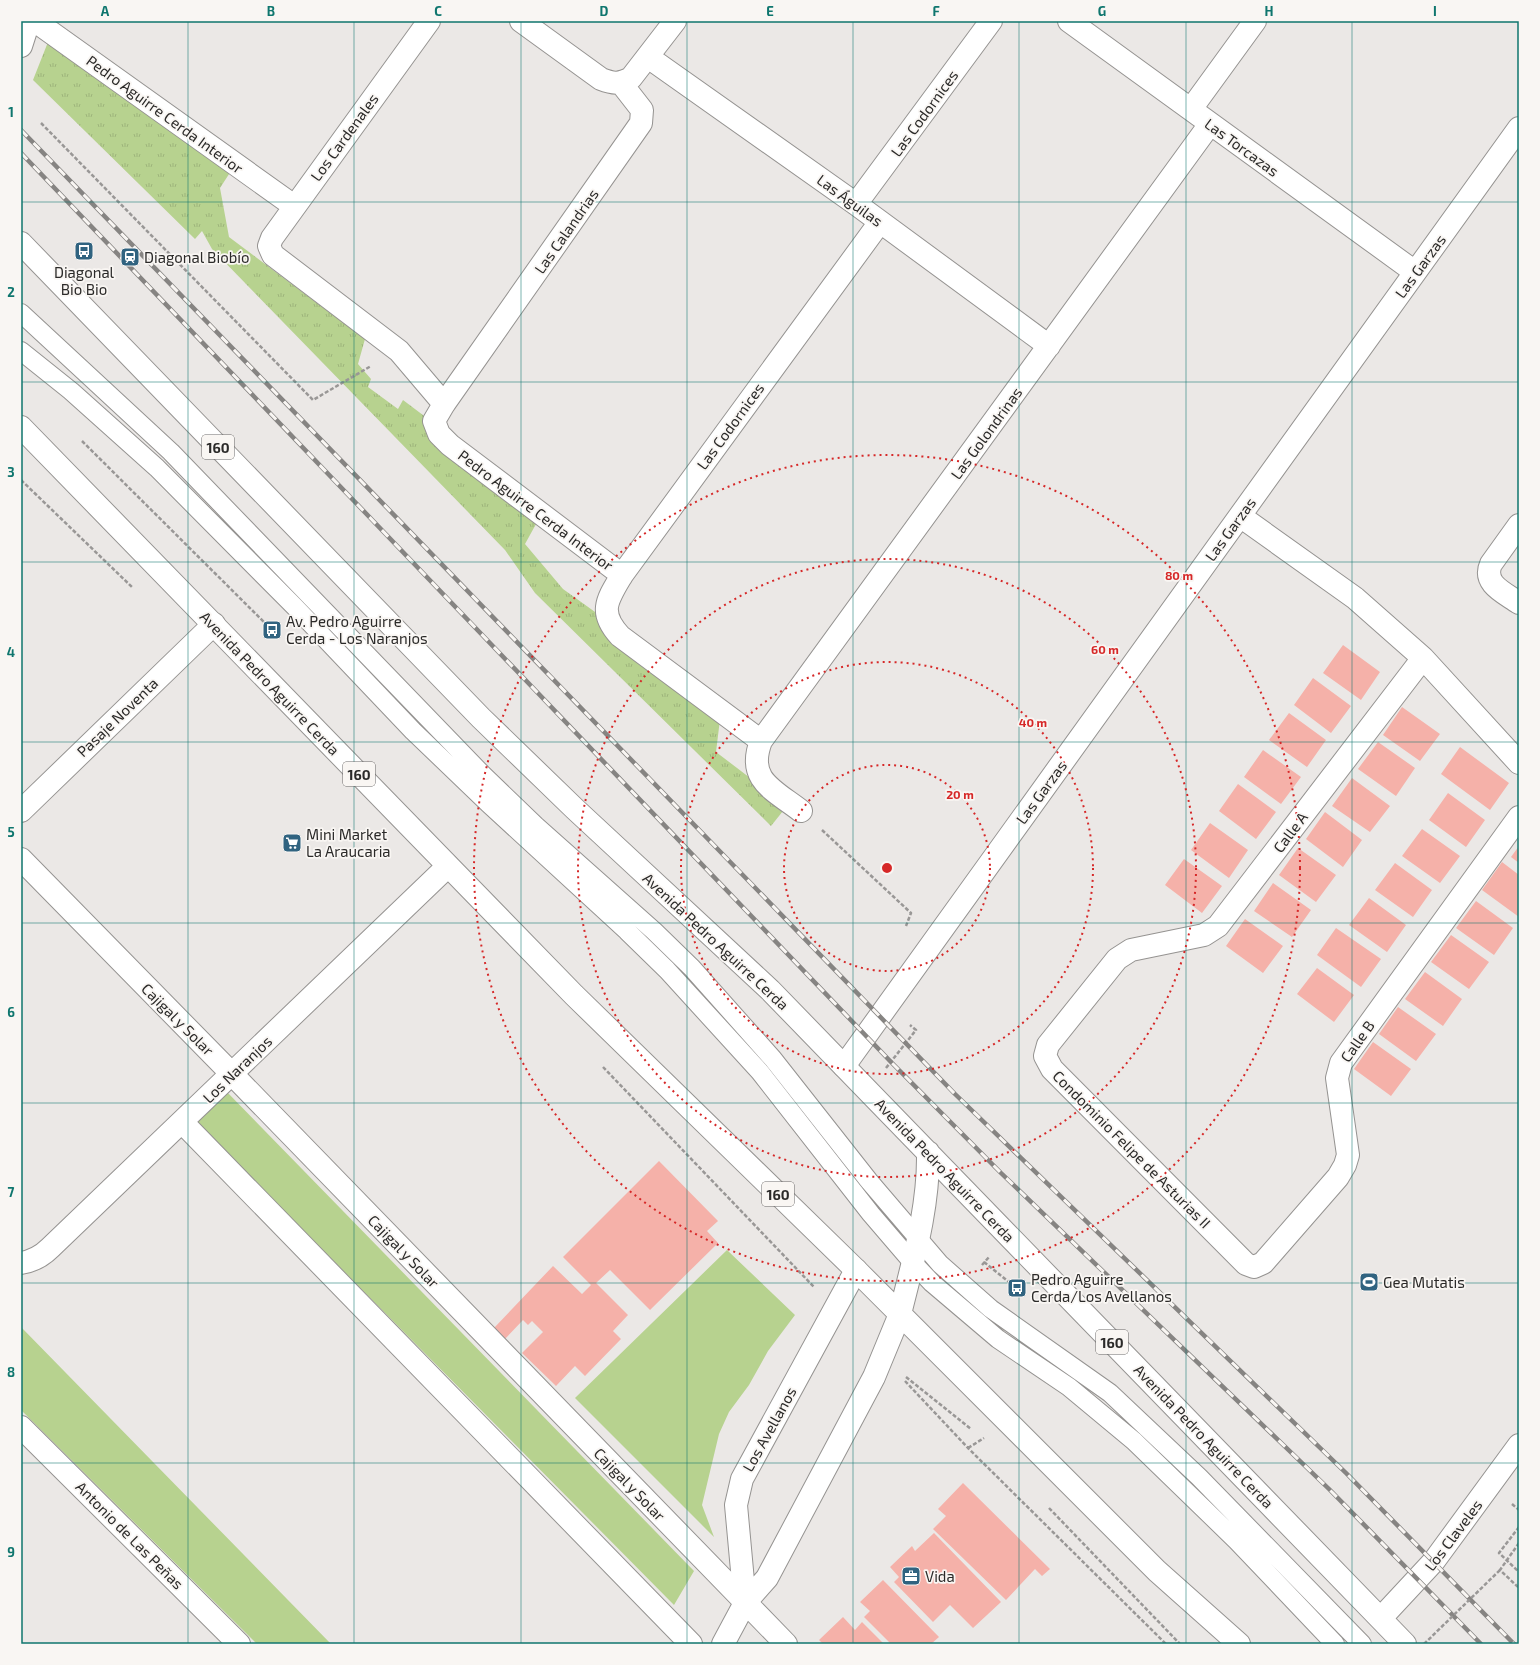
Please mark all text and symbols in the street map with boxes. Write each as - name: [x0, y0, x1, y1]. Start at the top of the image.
- text: A: [101, 3, 110, 19]
- text: B: [267, 3, 275, 19]
- text: C: [434, 3, 442, 19]
- text: D: [600, 3, 609, 19]
- text: E: [766, 3, 774, 19]
- text: F: [932, 3, 940, 19]
- text: G: [1098, 3, 1106, 19]
- text: H: [1265, 3, 1274, 19]
- text: I: [1433, 3, 1437, 19]
- street label: Pedro Aguirre Cerda Interior: [83, 51, 247, 177]
- street label: Las Codornices: [887, 66, 961, 160]
- street label: Los Cardenales: [306, 90, 382, 184]
- text: 1: [8, 104, 14, 120]
- street label: Las Torcazas: [1202, 114, 1282, 180]
- street label: Las Águilas: [814, 170, 886, 230]
- street label: Las Calandrias: [530, 185, 602, 277]
- street label: Las Garzas: [1391, 231, 1449, 301]
- bus stop icon: Diagonal Bio Bio: [73, 240, 95, 262]
- station icon: Diagonal Biobío: [119, 246, 141, 268]
- place label: Diagonal Biobío: [144, 248, 249, 266]
- place label: Diagonal Bio Bio: [54, 263, 115, 298]
- text: 2: [7, 284, 15, 300]
- street label: Las Codornices: [693, 379, 767, 473]
- street label: Las Golondrinas: [947, 383, 1025, 483]
- road number: 160: [202, 435, 234, 459]
- street label: Pedro Aguirre Cerda Interior: [455, 446, 617, 574]
- text: 3: [7, 464, 15, 480]
- street label: Las Garzas: [1201, 494, 1259, 564]
- text: 80 m: [1165, 568, 1193, 582]
- street label: Avenida Pedro Aguirre Cerda: [197, 607, 343, 759]
- place label: Av. Pedro Aguirre Cerda - Los Naranjos: [286, 612, 428, 648]
- bus stop icon: Av. Pedro Aguirre Cerda - Los Naranjos: [261, 619, 283, 641]
- text: 60 m: [1091, 642, 1119, 656]
- text: 4: [7, 644, 15, 660]
- street label: Pasaje Noventa: [73, 674, 162, 761]
- text: 40 m: [1019, 715, 1047, 729]
- street label: Las Garzas: [1012, 757, 1070, 827]
- road number: 160: [343, 762, 375, 786]
- text: 20 m: [946, 787, 974, 801]
- street label: Calle A: [1269, 808, 1311, 856]
- text: 5: [7, 824, 15, 840]
- place label: Mini Market La Araucaria: [306, 825, 391, 860]
- supermarket icon: Mini Market La Araucaria: [281, 832, 303, 854]
- centre of rings: [880, 861, 894, 875]
- street label: Avenida Pedro Aguirre Cerda: [639, 869, 793, 1013]
- street label: Cajigal y Solar: [138, 979, 218, 1059]
- text: 6: [7, 1004, 15, 1020]
- street label: Calle B: [1336, 1017, 1378, 1065]
- street label: Los Naranjos: [199, 1032, 276, 1107]
- street label: Condominio Felipe de Asturias II: [1049, 1066, 1215, 1232]
- street label: Avenida Pedro Aguirre Cerda: [872, 1094, 1018, 1246]
- road number: 160: [762, 1182, 794, 1206]
- text: 7: [8, 1184, 15, 1200]
- street label: Cajigal y Solar: [364, 1211, 443, 1292]
- place label: Pedro Aguirre Cerda/Los Avellanos: [1031, 1270, 1172, 1305]
- sports icon: Gea Mutatis: [1358, 1271, 1380, 1293]
- place label: Gea Mutatis: [1383, 1273, 1465, 1291]
- bus stop icon: Pedro Aguirre Cerda/Los Avellanos: [1006, 1277, 1028, 1299]
- road number: 160: [1096, 1330, 1128, 1354]
- street label: Avenida Pedro Aguirre Cerda: [1131, 1360, 1277, 1512]
- text: 8: [7, 1364, 15, 1380]
- street label: Los Avellanos: [738, 1384, 800, 1474]
- street label: Cajigal y Solar: [590, 1444, 669, 1525]
- street label: Antonio de Las Peñas: [72, 1477, 188, 1593]
- street label: Los Claveles: [1420, 1496, 1486, 1574]
- text: 9: [7, 1544, 15, 1560]
- office icon: Vida: [900, 1565, 922, 1587]
- place label: Vida: [925, 1567, 955, 1585]

